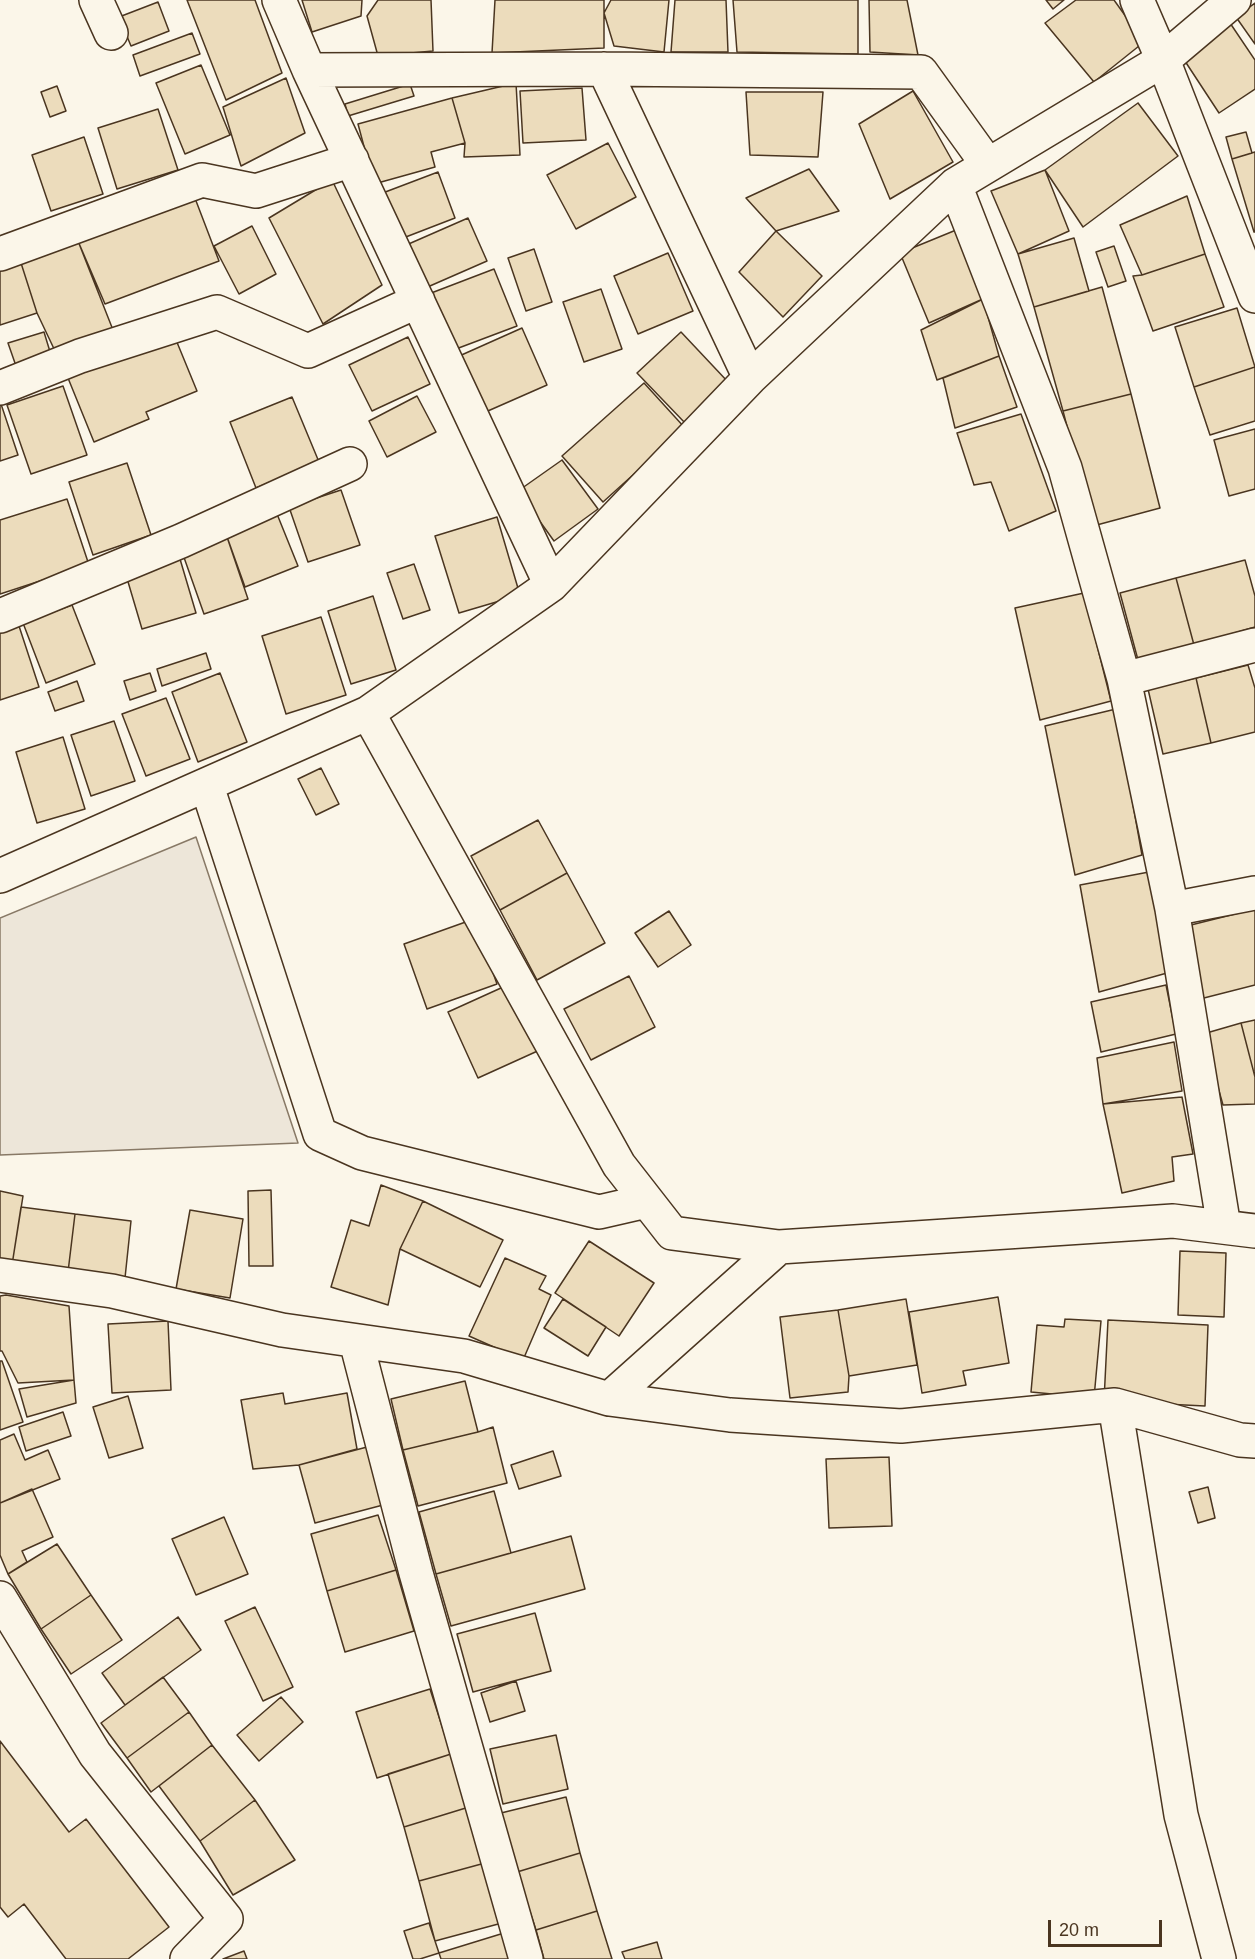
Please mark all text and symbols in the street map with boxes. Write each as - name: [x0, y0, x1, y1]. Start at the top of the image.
- scale bar: [1051, 1908, 1165, 1946]
- text: 20 m: [1059, 1920, 1099, 1940]

